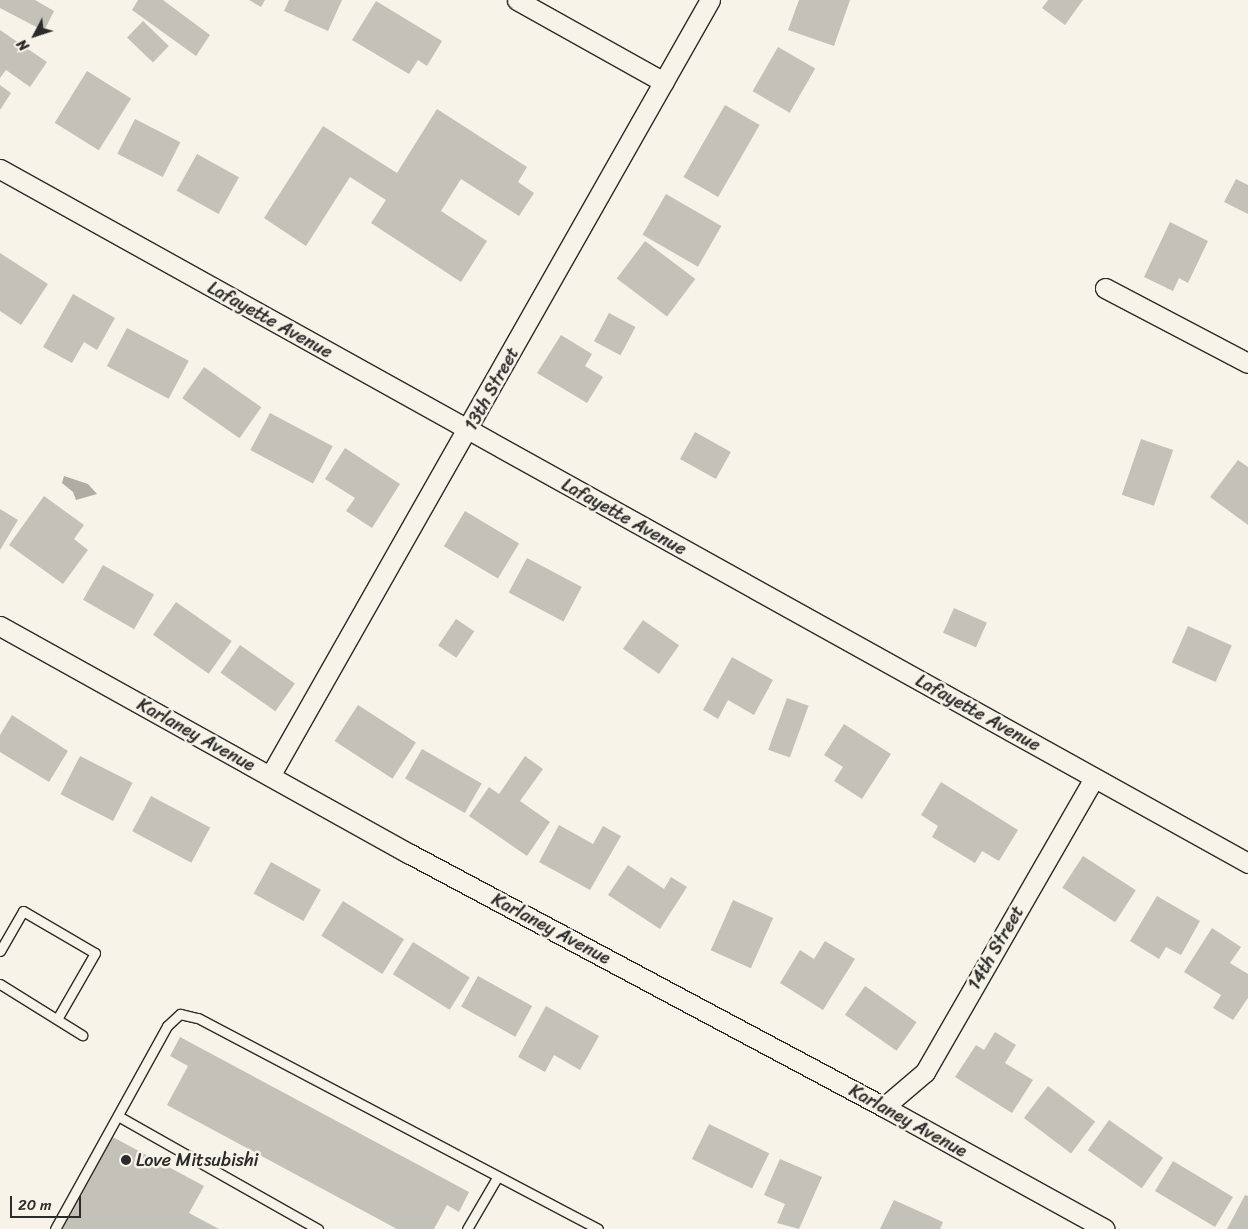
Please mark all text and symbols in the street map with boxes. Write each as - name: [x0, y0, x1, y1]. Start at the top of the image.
- north arrow: [10, 10, 60, 60]
- text: N: [10, 33, 36, 57]
- street label: Lafayette Avenue: [204, 277, 336, 363]
- street label: 13th Street: [460, 344, 524, 434]
- street label: Lafayette Avenue: [558, 474, 690, 560]
- street label: Lafayette Avenue: [912, 670, 1044, 756]
- street label: Karlaney Avenue: [133, 694, 259, 776]
- street label: Karlaney Avenue: [488, 889, 614, 969]
- street label: 14th Street: [963, 902, 1029, 994]
- street label: Karlaney Avenue: [845, 1080, 971, 1162]
- place label: Love Mitsubishi: [136, 1149, 258, 1171]
- marker: Love Mitsubishi: [120, 1154, 132, 1166]
- scale bar: [12, 1186, 84, 1218]
- text: 20 m: [18, 1192, 52, 1218]

